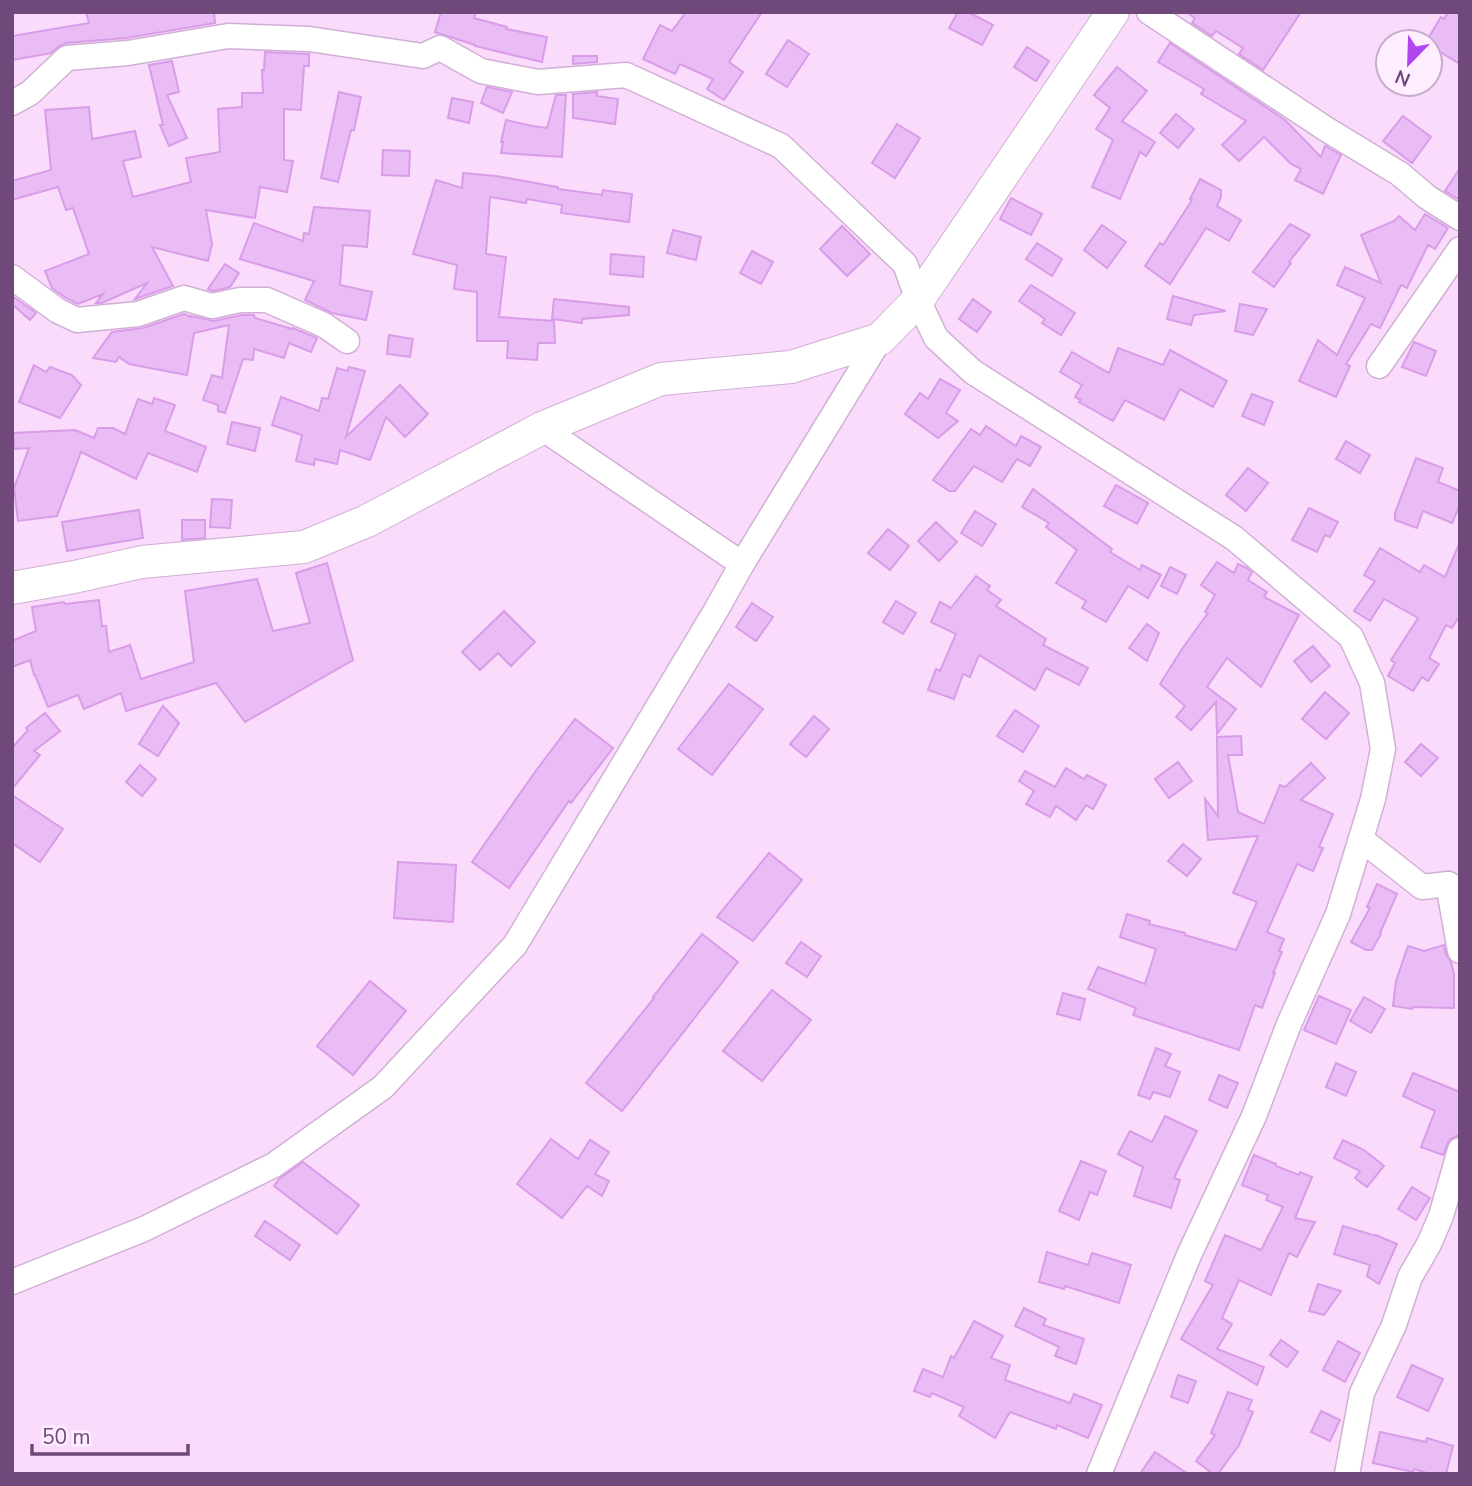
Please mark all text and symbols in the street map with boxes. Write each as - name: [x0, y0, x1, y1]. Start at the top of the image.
- north arrow: [1374, 28, 1444, 98]
- text: N: [1391, 63, 1414, 92]
- scale bar: [32, 1412, 187, 1456]
- text: 50 m: [42, 1423, 91, 1451]

